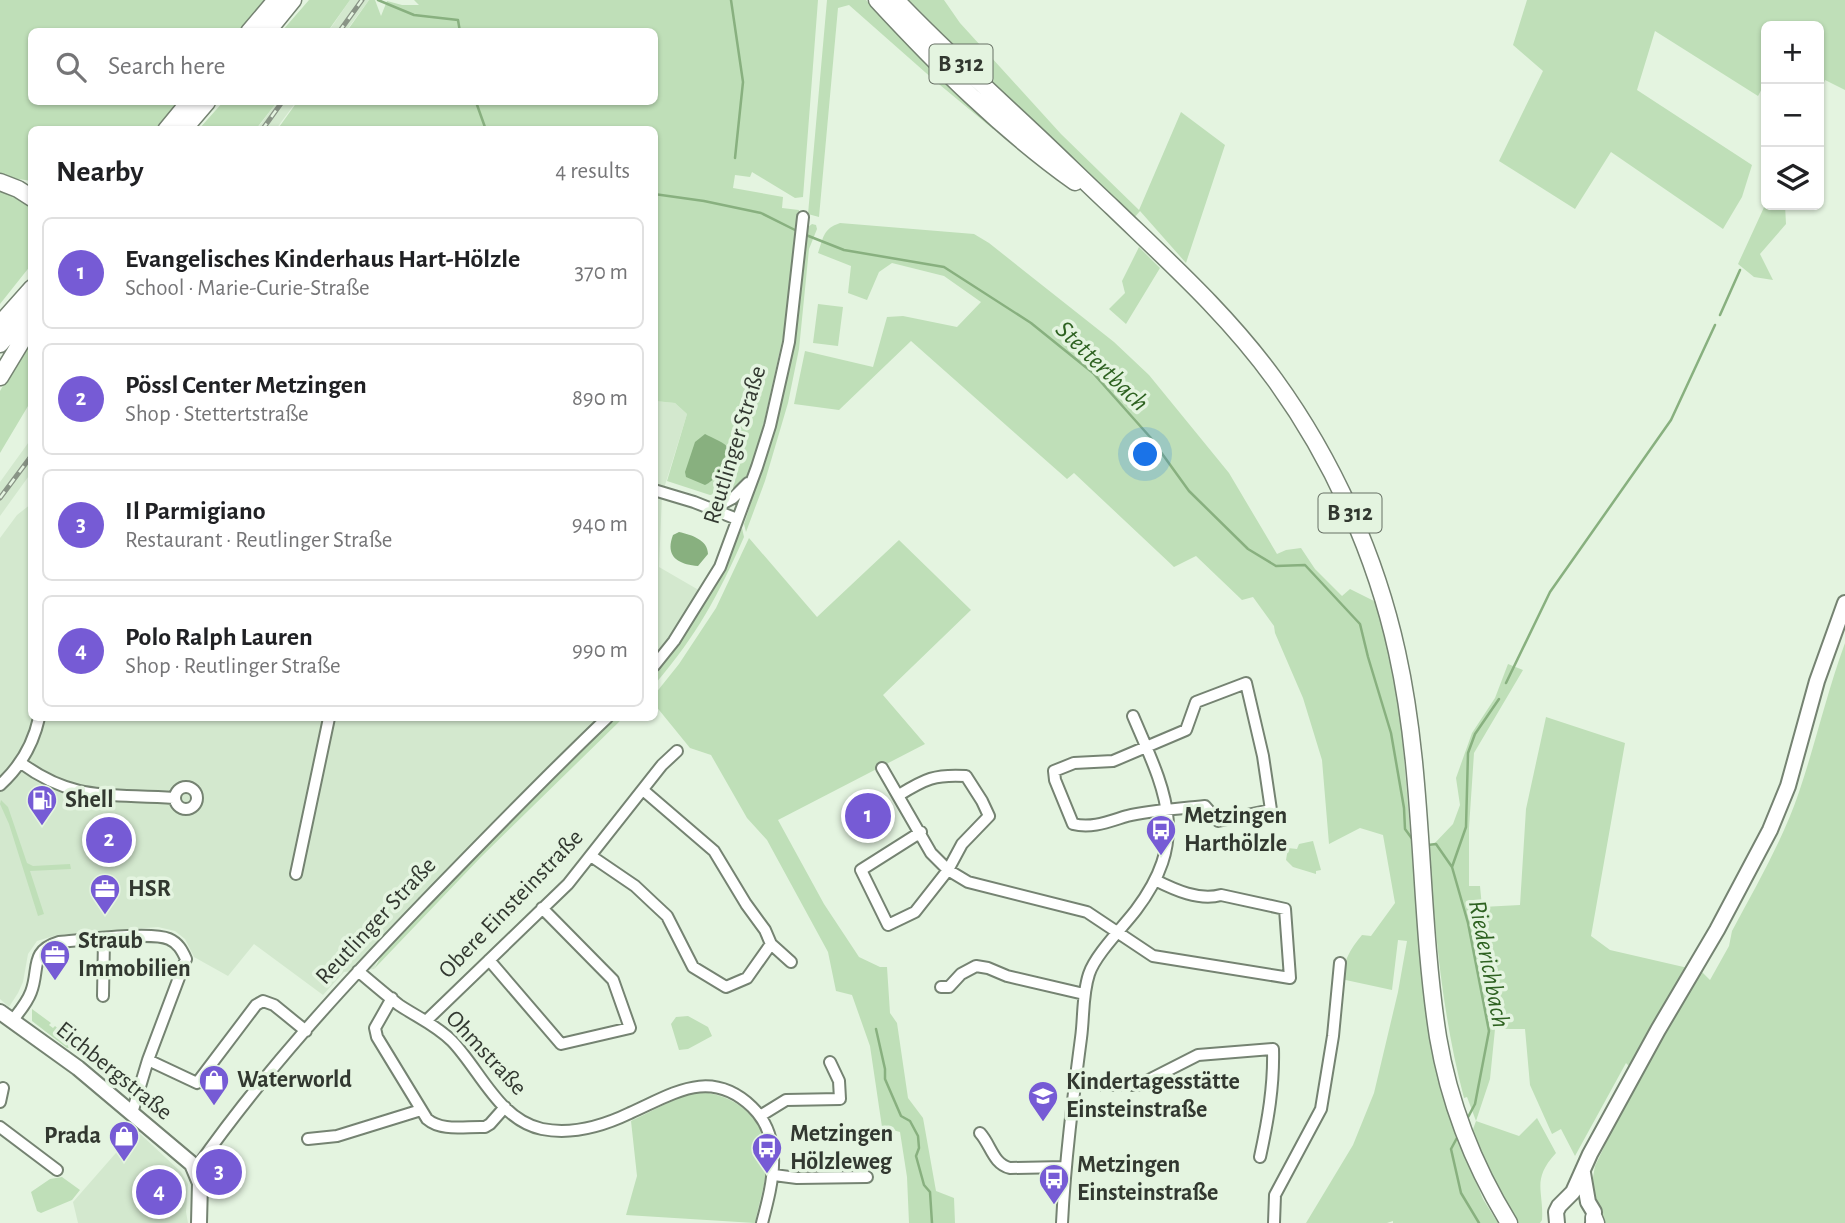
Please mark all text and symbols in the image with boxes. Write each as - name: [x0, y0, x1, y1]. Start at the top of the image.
- map controls: [1761, 21, 1824, 210]
- button: +: [1761, 21, 1824, 84]
- search box: [28, 28, 658, 105]
- road number: B 312: [930, 44, 992, 83]
- icon: search: [52, 48, 90, 86]
- text: Search here: [108, 53, 226, 79]
- button: −: [1761, 84, 1824, 147]
- button: layers: [1761, 147, 1824, 210]
- text: Nearby: [56, 157, 144, 187]
- text: 4 results: [555, 160, 630, 183]
- text: Evangelisches Kinderhaus Hart-Hölzle: [125, 246, 520, 272]
- text: 1: [77, 261, 85, 284]
- text: 370 m: [575, 261, 628, 284]
- text: School · Marie-Curie-Straße: [125, 277, 370, 300]
- water label: Stettertbach: [1051, 316, 1153, 416]
- street label: Reutlinger Straße: [700, 363, 770, 527]
- text: Pössl Center Metzingen: [125, 372, 367, 398]
- text: 2: [76, 387, 86, 410]
- text: 890 m: [572, 387, 628, 410]
- text: Shop · Stettertstraße: [125, 403, 309, 426]
- your location: [1128, 437, 1162, 471]
- road number: B 312: [1318, 494, 1382, 533]
- text: Il Parmigiano: [125, 498, 266, 524]
- text: 3: [76, 513, 86, 536]
- text: 940 m: [572, 513, 628, 536]
- text: Restaurant · Reutlinger Straße: [125, 529, 392, 552]
- text: Polo Ralph Lauren: [125, 624, 313, 650]
- text: 4: [75, 639, 87, 662]
- text: 990 m: [572, 639, 628, 662]
- text: Shop · Reutlinger Straße: [125, 655, 341, 678]
- fuel station icon: Shell: [25, 783, 59, 827]
- place label: Shell: [65, 788, 113, 812]
- pin: 1: [845, 790, 891, 842]
- place label: Metzingen Harthölzle: [1184, 804, 1287, 856]
- bus stop icon: Metzingen Harthölzle: [1144, 813, 1178, 857]
- pin: 2: [86, 814, 132, 866]
- street label: Obere Einsteinstraße: [434, 825, 588, 983]
- street label: Reutlinger Straße: [311, 853, 441, 989]
- office icon: HSR: [88, 872, 122, 916]
- place label: HSR: [128, 877, 171, 901]
- water label: Riederichbach: [1464, 898, 1514, 1030]
- place label: Straub Immobilien: [78, 929, 191, 981]
- office icon: Straub Immobilien: [38, 938, 72, 982]
- street label: Ohmstraße: [441, 1006, 531, 1100]
- street label: Eichbergstraße: [51, 1017, 177, 1125]
- shop icon: Waterworld: [197, 1063, 231, 1107]
- place label: Waterworld: [237, 1068, 352, 1092]
- place label: Kindertagesstätte Einsteinstraße: [1066, 1070, 1240, 1122]
- school or university icon: Kindertagesstätte Einsteinstraße: [1026, 1079, 1060, 1123]
- shop icon: Prada: [107, 1119, 141, 1163]
- place label: Metzingen Hölzleweg: [790, 1122, 893, 1174]
- place label: Prada: [44, 1124, 101, 1148]
- bus stop icon: Metzingen Hölzleweg: [750, 1131, 784, 1175]
- pin: 3: [196, 1146, 242, 1198]
- place label: Metzingen Einsteinstraße: [1077, 1153, 1218, 1205]
- bus stop icon: Metzingen Einsteinstraße: [1037, 1162, 1071, 1206]
- pin: 4: [136, 1166, 182, 1218]

